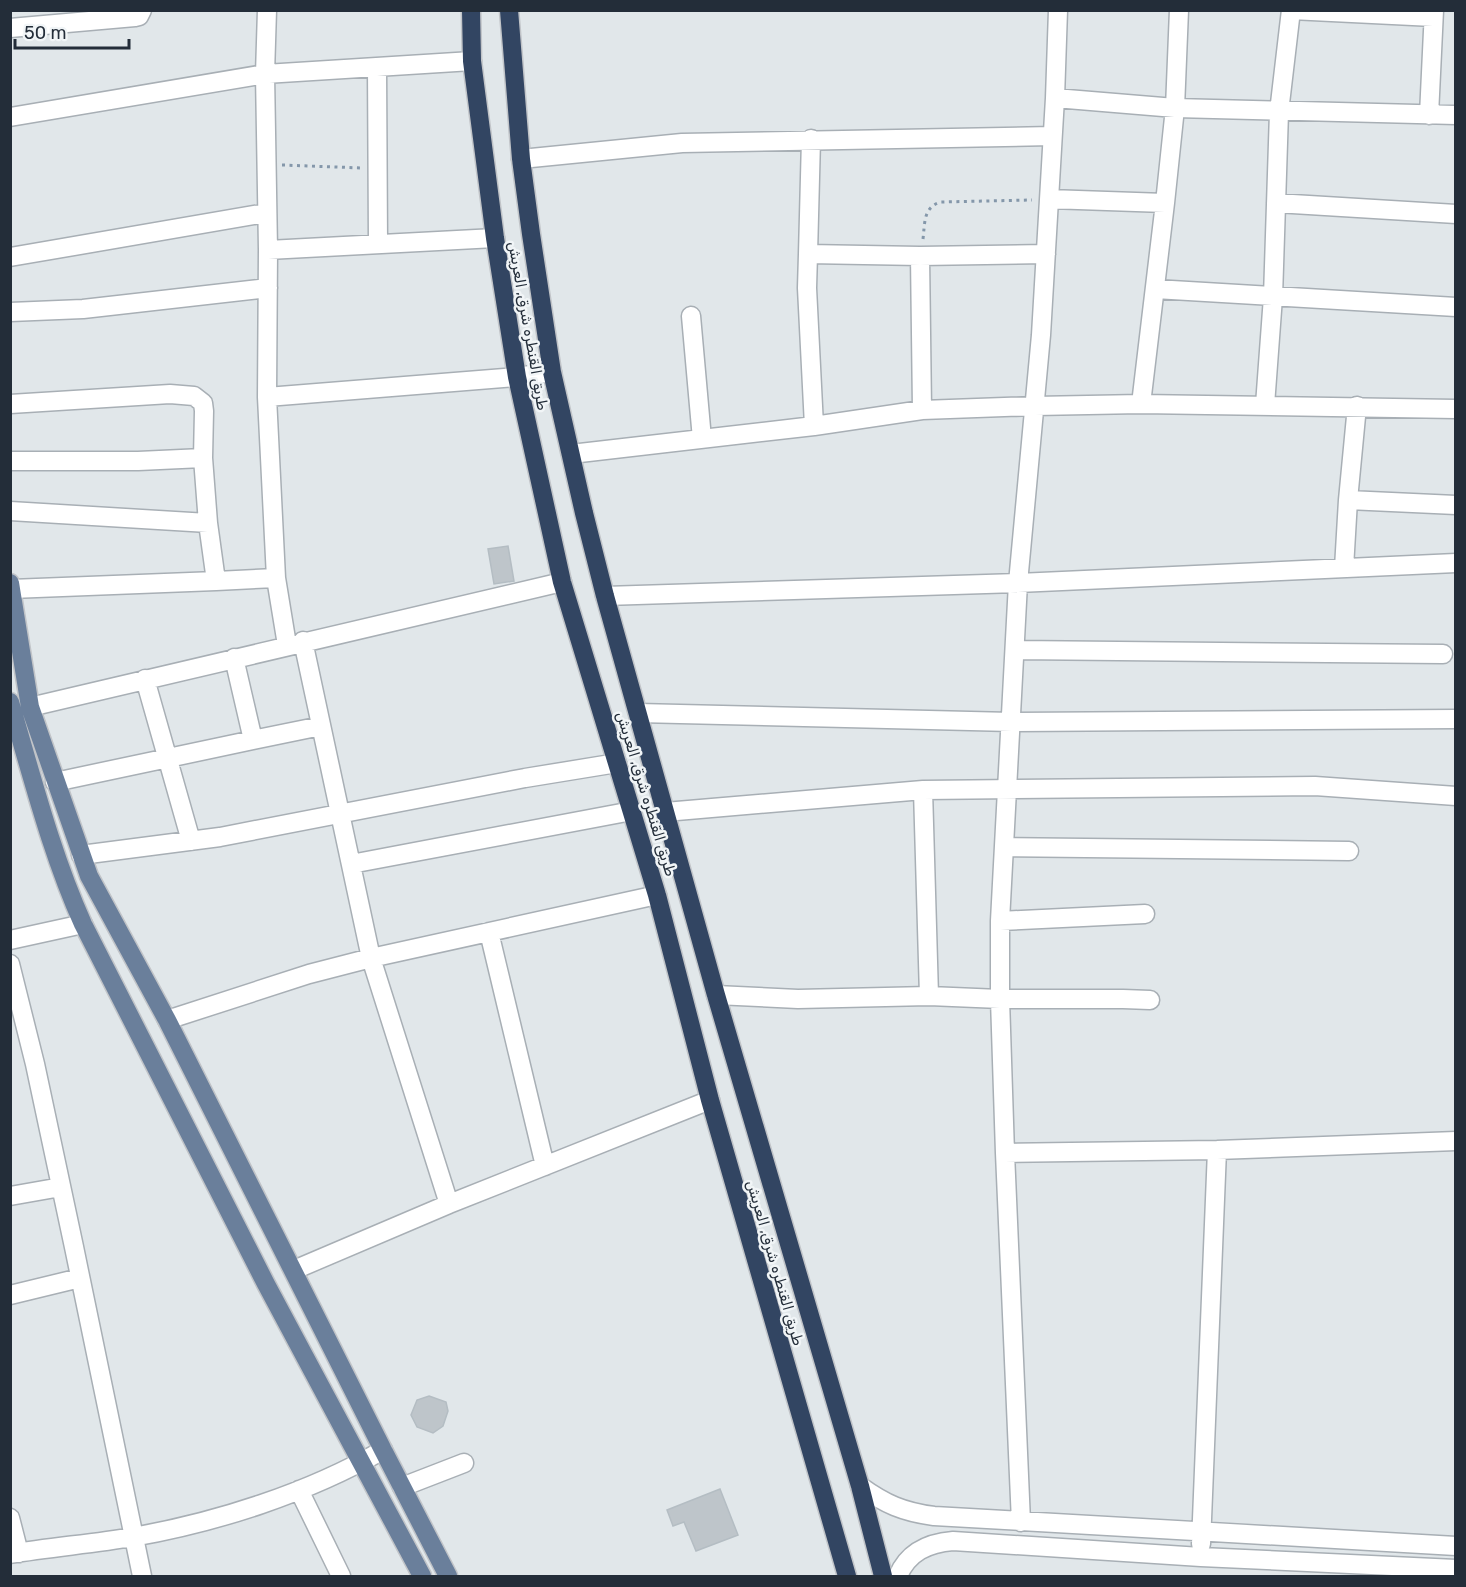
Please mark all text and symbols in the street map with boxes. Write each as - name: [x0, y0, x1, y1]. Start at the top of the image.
- scale bar: [15, 12, 129, 50]
- text: 50 m: [24, 22, 67, 44]
- street label: طريق القنطره شرق, العريش: [504, 240, 552, 412]
- street label: طريق القنطره شرق, العريش: [612, 710, 680, 878]
- street label: طريق القنطره شرق, العريش: [743, 1178, 807, 1348]

